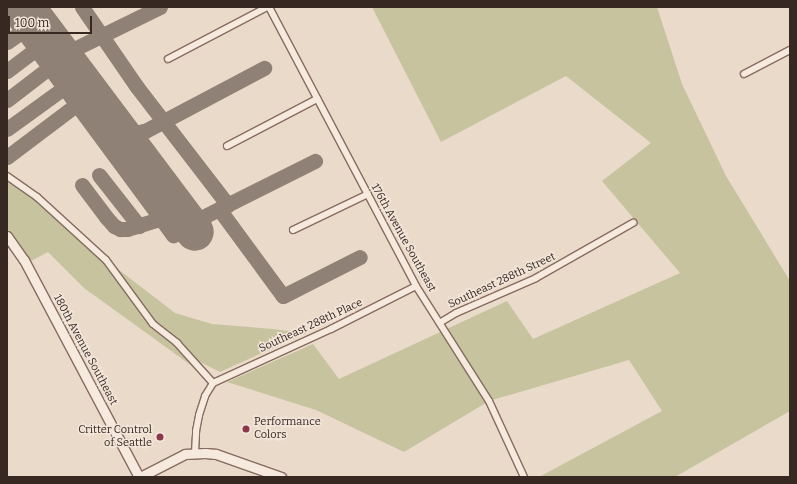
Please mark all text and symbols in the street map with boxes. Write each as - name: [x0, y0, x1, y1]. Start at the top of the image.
- scale bar: [10, 8, 94, 34]
- text: 100 m: [15, 16, 49, 30]
- street label: 176th Avenue Southeast: [368, 182, 438, 294]
- street label: Southeast 288th Street: [446, 250, 558, 312]
- street label: 180th Avenue Southeast: [50, 292, 120, 408]
- street label: Southeast 288th Place: [257, 296, 365, 356]
- place label: Performance Colors: [254, 416, 321, 442]
- place label: Critter Control of Seattle: [78, 424, 152, 450]
- marker: Performance Colors: [241, 424, 251, 434]
- marker: Critter Control of Seattle: [155, 432, 165, 442]

